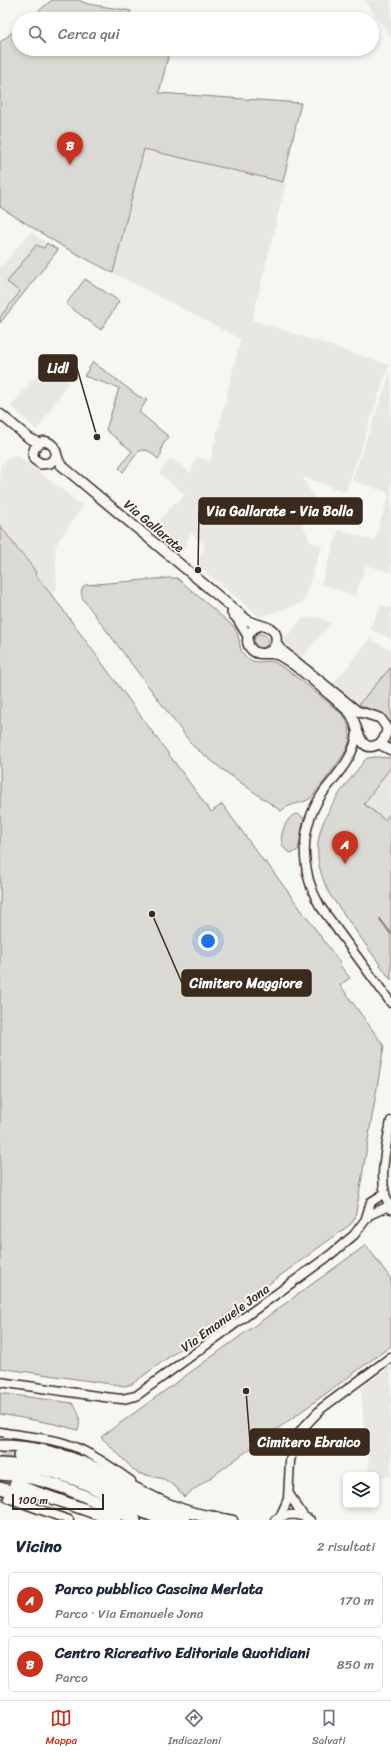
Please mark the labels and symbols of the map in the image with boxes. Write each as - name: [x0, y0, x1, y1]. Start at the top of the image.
- pin: B: [57, 132, 83, 165]
- callout: Lidl: [39, 355, 77, 381]
- text: Lidl: [47, 356, 70, 381]
- street label: Via Gallarate: [118, 494, 190, 558]
- callout: Via Gallarate - Via Bolla: [199, 498, 362, 524]
- text: Via Gallarate - Via Bolla: [207, 499, 353, 524]
- pin: A: [332, 831, 358, 864]
- your location: [198, 931, 218, 951]
- callout: Cimitero Maggiore: [182, 970, 311, 996]
- text: Cimitero Maggiore: [188, 971, 303, 996]
- street label: Via Emanuele Jona: [176, 1278, 275, 1358]
- callout: Cimitero Ebraico: [250, 1429, 369, 1455]
- text: Cimitero Ebraico: [257, 1430, 361, 1455]
- scale bar: [12, 1492, 104, 1511]

